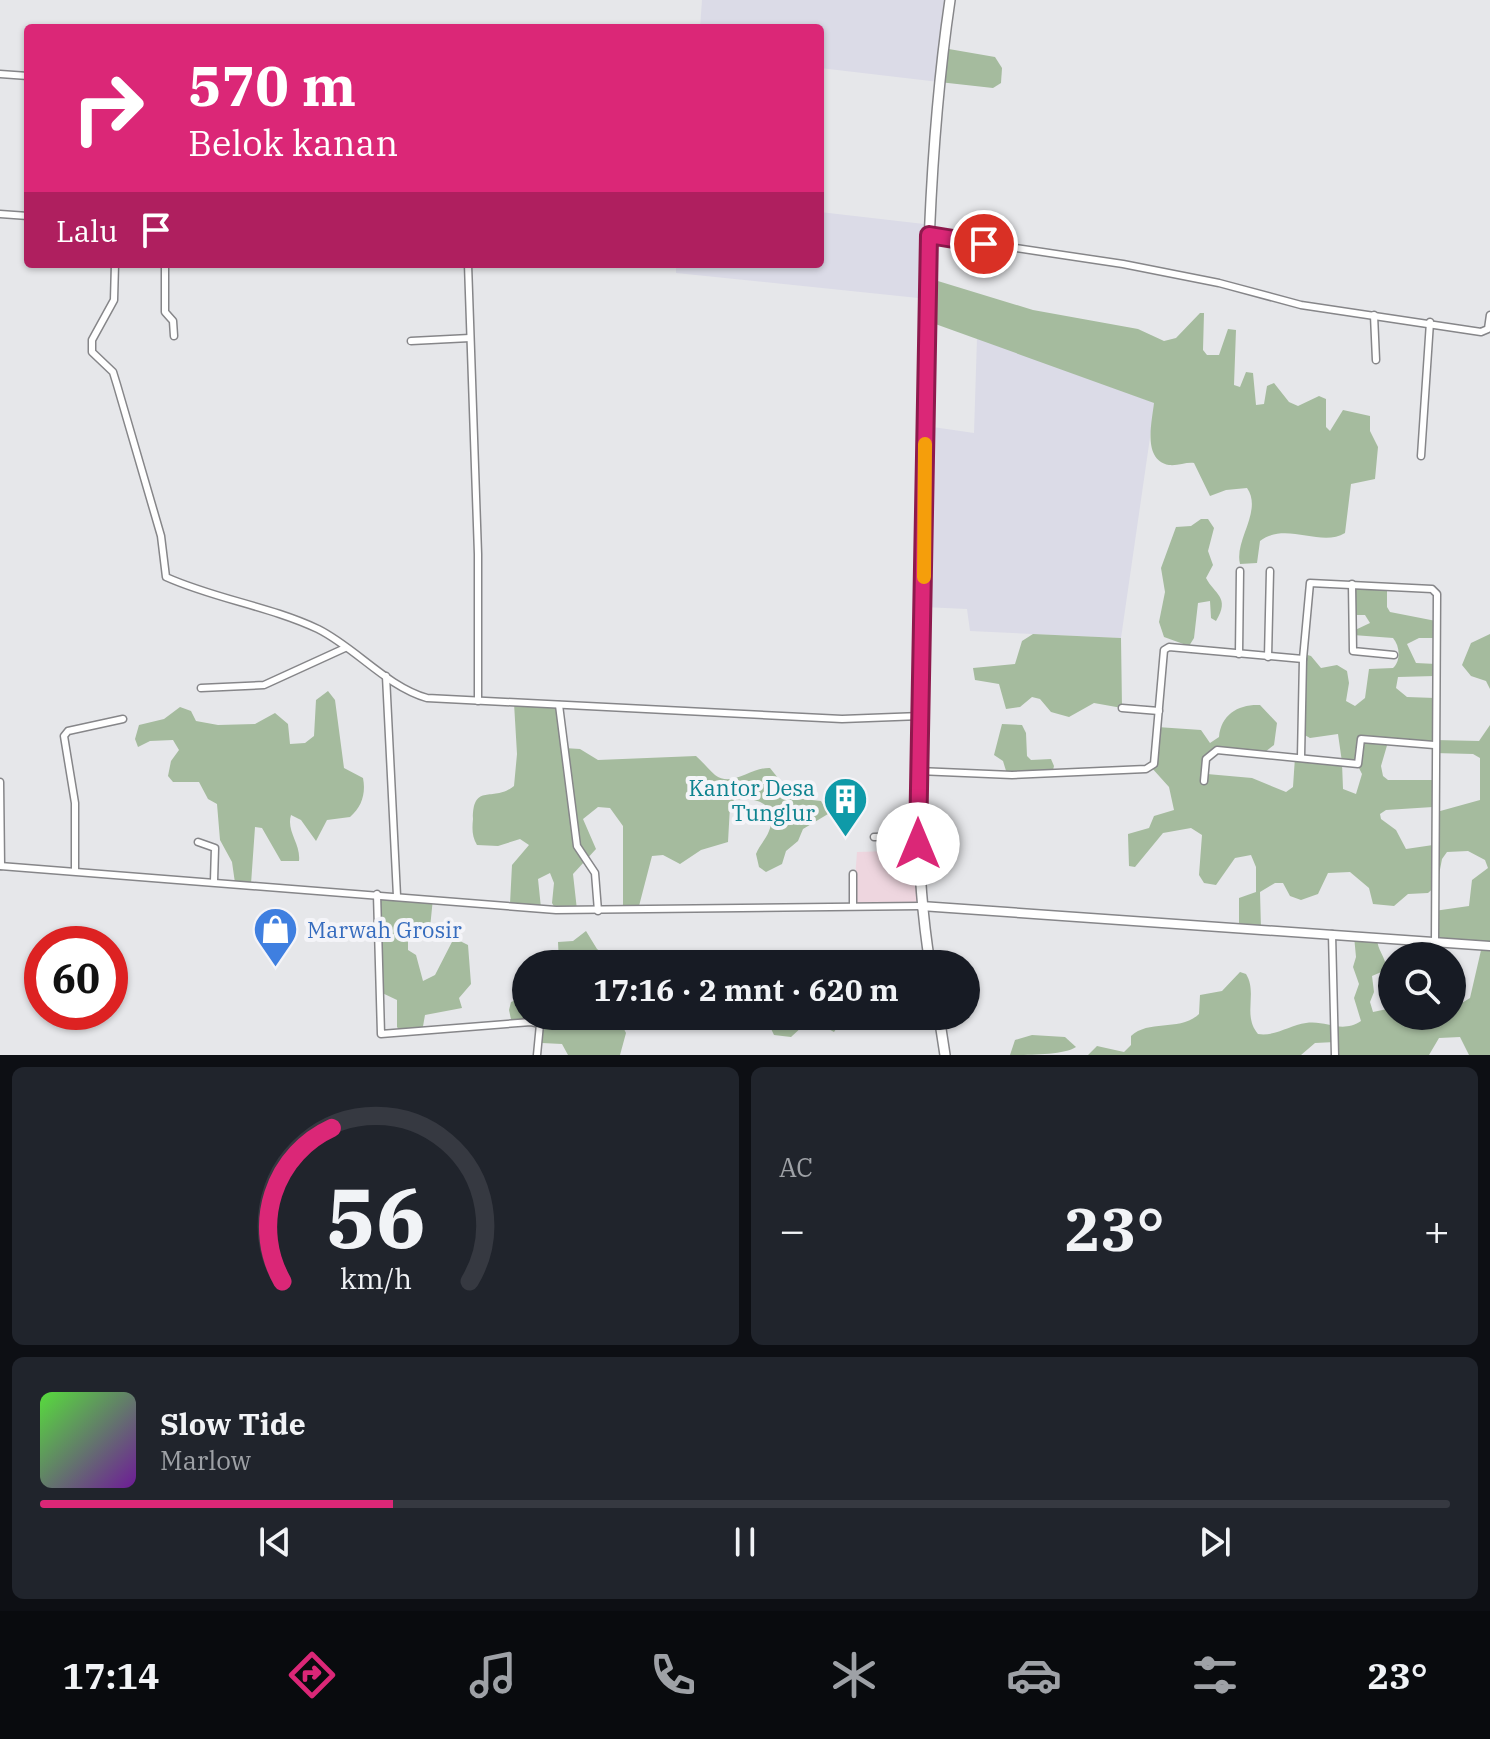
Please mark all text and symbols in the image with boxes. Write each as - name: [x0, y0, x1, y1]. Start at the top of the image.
- text: 570 m: [188, 49, 356, 121]
- icon: right: [56, 56, 160, 160]
- text: Belok kanan: [188, 119, 398, 166]
- icon: arrive: [134, 208, 178, 252]
- pin: [950, 210, 1018, 278]
- text: Lalu: [56, 211, 118, 250]
- icon: arrive: [962, 222, 1006, 266]
- place label: Kantor Desa Tunglur: [689, 773, 815, 827]
- building icon: Kantor Desa Tunglur: [822, 776, 870, 839]
- position arrow: [876, 802, 960, 886]
- shop icon: Marwah Grosir: [252, 905, 300, 968]
- place label: Marwah Grosir: [307, 915, 462, 944]
- speed limit sign: 60: [24, 926, 128, 1030]
- map controls: [1378, 942, 1466, 1030]
- button: search: [1378, 942, 1466, 1030]
- text: 17:16 · 2 mnt · 620 m: [593, 970, 899, 1009]
- text: AC: [779, 1150, 813, 1184]
- text: 56: [326, 1163, 425, 1271]
- text: 23°: [1064, 1189, 1165, 1268]
- text: −: [779, 1201, 805, 1258]
- text: +: [1424, 1201, 1450, 1258]
- text: km/h: [339, 1260, 412, 1297]
- text: Slow Tide: [160, 1404, 306, 1443]
- text: Marlow: [160, 1443, 251, 1477]
- icon: previous: [253, 1520, 297, 1564]
- icon: pause: [723, 1520, 767, 1564]
- icon: next: [1193, 1520, 1237, 1564]
- icon: directions: [284, 1647, 340, 1703]
- icon: music: [465, 1647, 521, 1703]
- icon: phone: [645, 1647, 701, 1703]
- icon: climate: [826, 1647, 882, 1703]
- icon: car: [1006, 1647, 1062, 1703]
- icon: filters: [1187, 1647, 1243, 1703]
- text: 17:14: [62, 1652, 160, 1699]
- text: 23°: [1368, 1652, 1428, 1699]

